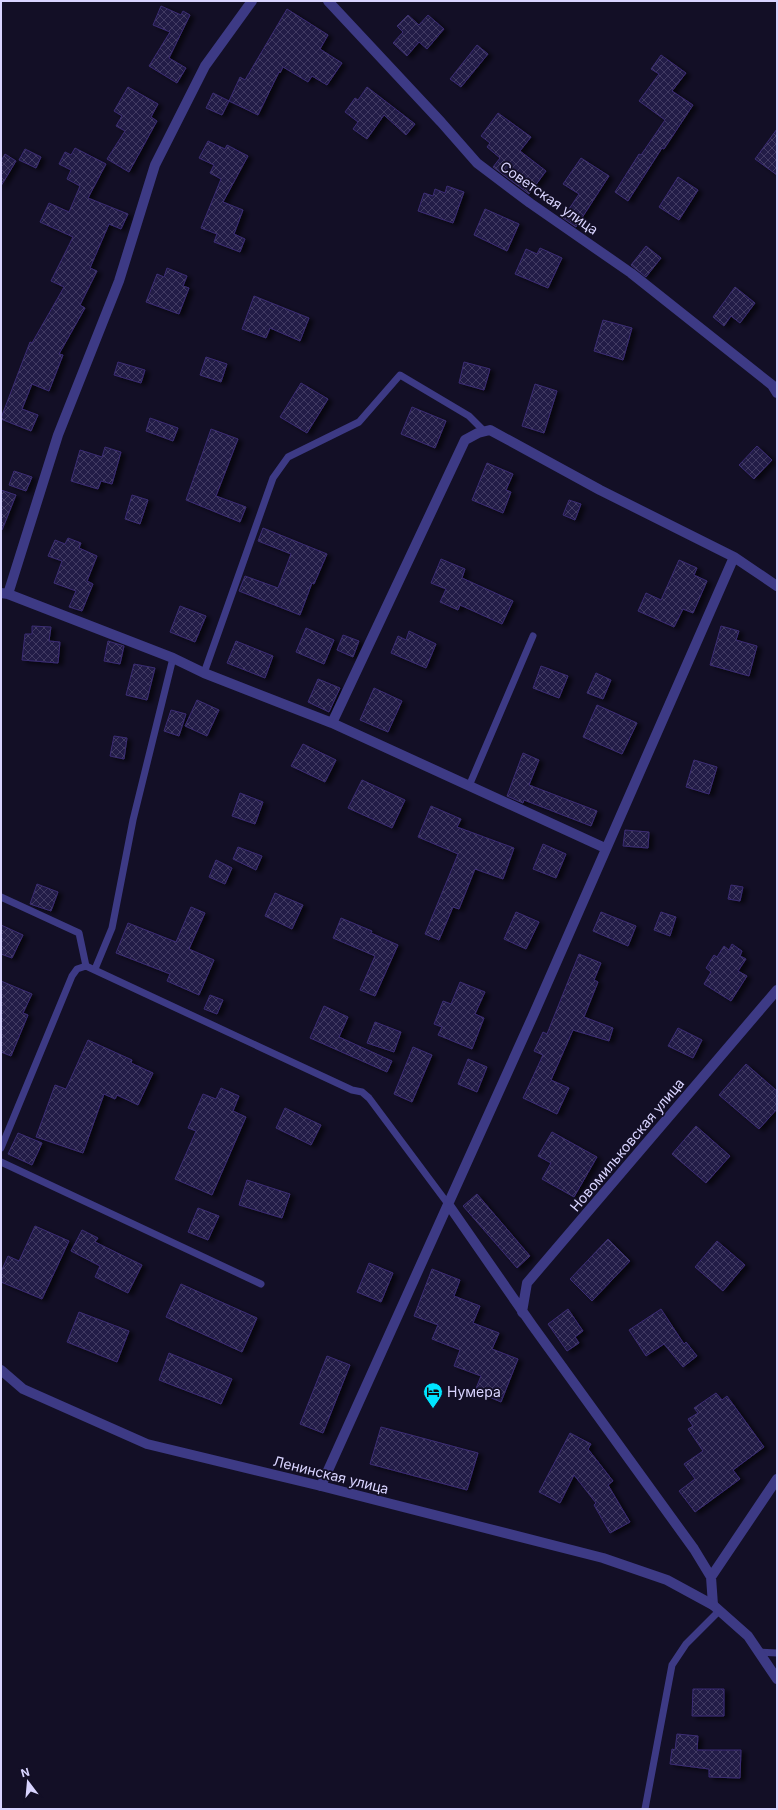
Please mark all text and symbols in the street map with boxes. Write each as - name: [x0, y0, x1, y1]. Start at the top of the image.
- street label: Советская улица: [497, 157, 602, 238]
- street label: Новомильковская улица: [566, 1075, 687, 1215]
- hotel icon: Нумера: [422, 1381, 444, 1409]
- place label: Нумера: [447, 1383, 501, 1400]
- street label: Ленинская улица: [272, 1452, 391, 1497]
- north arrow: [8, 1762, 48, 1802]
- text: N: [19, 1765, 31, 1780]

